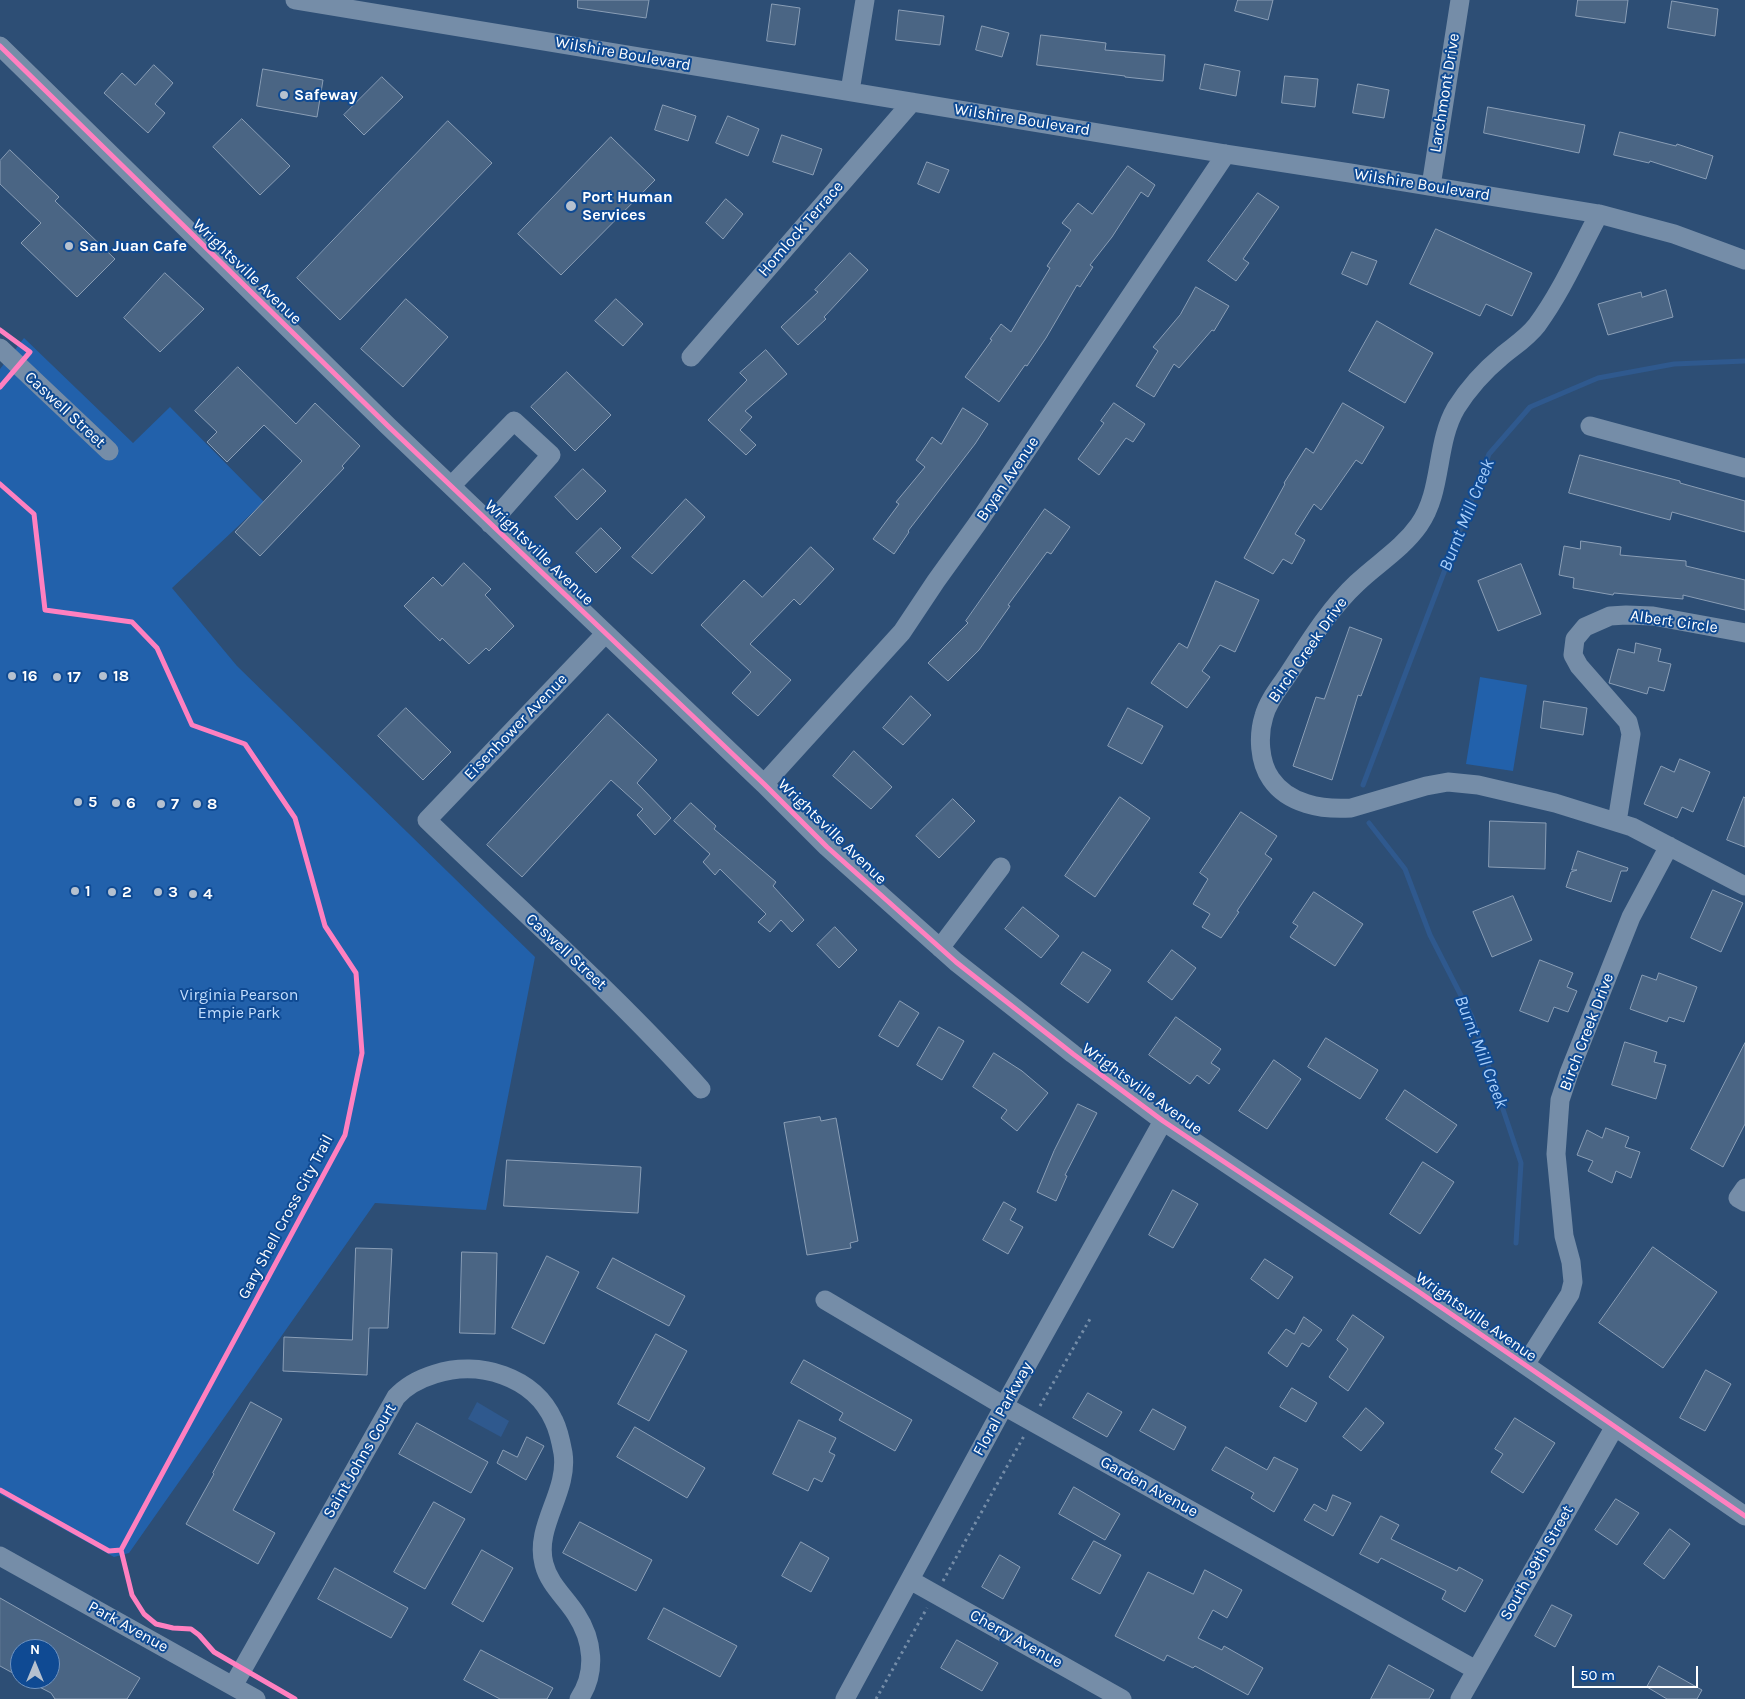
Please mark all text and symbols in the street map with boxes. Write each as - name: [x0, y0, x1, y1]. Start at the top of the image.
- street label: Larchmont Drive: [1426, 32, 1464, 154]
- street label: Wilshire Boulevard: [554, 33, 692, 75]
- place label: Safeway: [294, 85, 357, 105]
- marker: Safeway: [278, 89, 290, 101]
- street label: Wilshire Boulevard: [953, 100, 1091, 140]
- street label: Wilshire Boulevard: [1353, 165, 1491, 205]
- street label: Homlock Terrace: [754, 177, 848, 281]
- place label: Port Human Services: [582, 187, 673, 225]
- marker: Port Human Services: [564, 199, 578, 213]
- street label: Wrightsville Avenue: [189, 215, 305, 329]
- place label: San Juan Cafe: [79, 236, 187, 256]
- marker: San Juan Cafe: [63, 240, 75, 252]
- street label: Caswell Street: [21, 368, 109, 452]
- street label: Bryan Avenue: [973, 433, 1043, 525]
- water label: Burnt Mill Creek: [1435, 456, 1499, 574]
- street label: Wrightsville Avenue: [481, 496, 597, 610]
- street label: Birch Creek Drive: [1264, 594, 1352, 706]
- street label: Albert Circle: [1629, 606, 1719, 638]
- place label: 16: [22, 666, 37, 686]
- place label: 18: [113, 666, 129, 686]
- place label: 17: [67, 667, 81, 687]
- marker: 16: [6, 670, 18, 682]
- marker: 18: [97, 670, 109, 682]
- street label: Eisenhower Avenue: [460, 670, 572, 784]
- marker: 17: [51, 671, 63, 683]
- street label: Wrightsville Avenue: [774, 775, 890, 889]
- place label: 5: [88, 792, 97, 812]
- place label: 6: [126, 793, 136, 813]
- place label: 7: [171, 794, 179, 814]
- place label: 8: [207, 794, 217, 814]
- marker: 5: [72, 796, 84, 808]
- marker: 6: [110, 797, 122, 809]
- marker: 7: [155, 798, 167, 810]
- marker: 8: [191, 798, 203, 810]
- place label: 1: [85, 881, 91, 901]
- place label: 2: [122, 882, 132, 902]
- place label: 3: [168, 882, 178, 902]
- place label: 4: [203, 884, 213, 904]
- marker: 1: [69, 885, 81, 897]
- marker: 2: [106, 886, 118, 898]
- marker: 3: [152, 886, 164, 898]
- marker: 4: [187, 888, 199, 900]
- street label: Caswell Street: [522, 910, 610, 994]
- street label: Birch Creek Drive: [1556, 970, 1618, 1094]
- park label: Virginia Pearson Empie Park: [180, 985, 298, 1023]
- water label: Burnt Mill Creek: [1450, 992, 1512, 1112]
- street label: Wrightsville Avenue: [1078, 1039, 1206, 1139]
- street label: Gary Shell Cross City Trail: [234, 1131, 338, 1303]
- street label: Wrightsville Avenue: [1412, 1268, 1540, 1366]
- street label: Floral Parkway: [969, 1359, 1037, 1459]
- street label: Saint Johns Court: [319, 1400, 401, 1522]
- street label: Garden Avenue: [1097, 1452, 1201, 1522]
- street label: South 39th Street: [1496, 1502, 1578, 1624]
- street label: Park Avenue: [84, 1597, 172, 1657]
- street label: Cherry Avenue: [966, 1606, 1066, 1672]
- north arrow: [10, 1639, 60, 1689]
- text: N: [30, 1641, 40, 1658]
- scale bar: [1575, 1656, 1701, 1688]
- text: 50 m: [1580, 1666, 1615, 1684]

